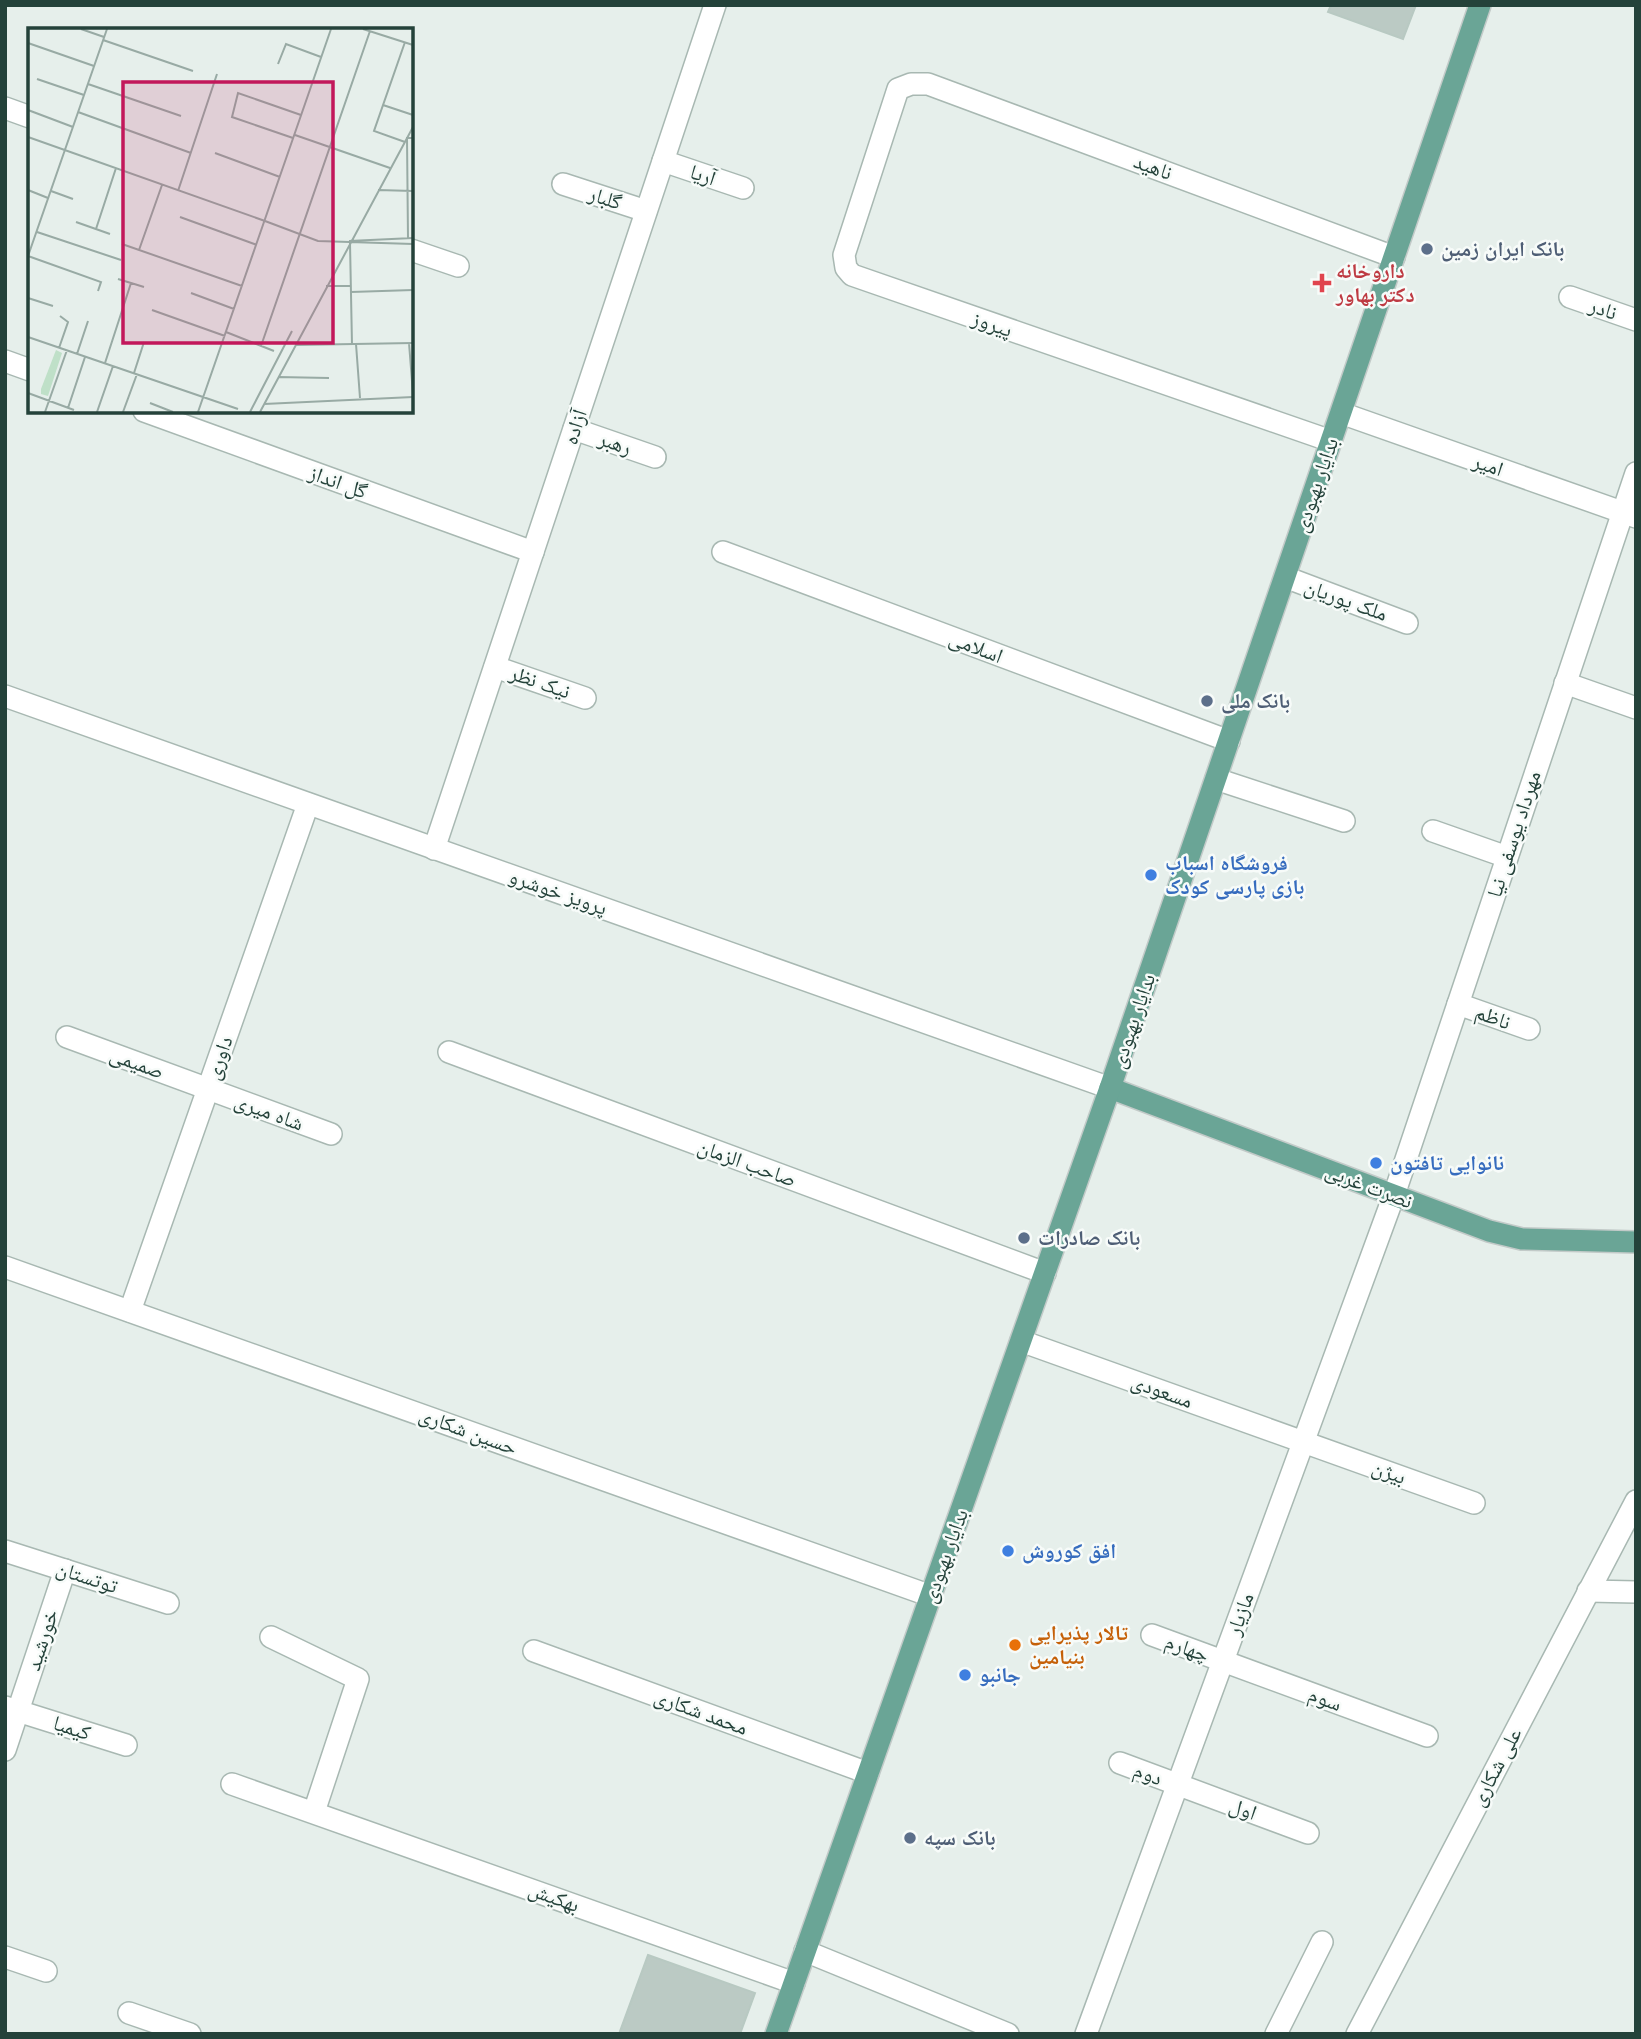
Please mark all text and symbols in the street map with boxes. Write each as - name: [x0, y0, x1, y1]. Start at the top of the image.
- inset map: [28, 28, 413, 413]
- street label: ناهید: [1130, 147, 1176, 185]
- street label: آریا: [687, 158, 720, 191]
- street label: گلبار: [584, 179, 625, 215]
- place label: بانک ایران زمین: [1441, 235, 1564, 262]
- marker: بانک ایران زمین: [1419, 241, 1435, 257]
- place label: داروخانه دکتر بهاور: [1335, 257, 1415, 307]
- marker: داروخانه دکتر بهاور: [1314, 275, 1330, 291]
- street label: نادر: [1585, 291, 1621, 325]
- street label: پیروز: [968, 304, 1016, 342]
- street label: آزاده: [556, 405, 592, 448]
- street label: رهبر: [594, 424, 635, 460]
- street label: بدایار بهبودی: [1287, 434, 1343, 535]
- street label: امیر: [1469, 446, 1507, 481]
- street label: گل انداز: [304, 458, 371, 505]
- street label: ملک پوریان: [1301, 572, 1391, 626]
- street label: اسلامی: [945, 624, 1007, 669]
- street label: نیک نظر: [506, 658, 574, 704]
- place label: بانک ملی: [1221, 687, 1290, 714]
- marker: بانک ملی: [1199, 693, 1215, 709]
- street label: مهرداد یوسفی نیا: [1480, 767, 1547, 901]
- place label: فروشگاه اسباب بازی پارسی کودک: [1165, 849, 1304, 900]
- street label: پرویز خوشرو: [506, 862, 611, 920]
- marker: فروشگاه اسباب بازی پارسی کودک: [1143, 867, 1159, 883]
- street label: بدایار بهبودی: [1104, 970, 1160, 1071]
- street label: ناظم: [1471, 998, 1515, 1036]
- street label: داوری: [199, 1032, 238, 1083]
- street label: صمیمی: [106, 1040, 168, 1085]
- street label: شاه میری: [231, 1087, 308, 1136]
- street label: صاحب الزمان: [695, 1132, 800, 1192]
- place label: نانوایی تافتون: [1390, 1149, 1504, 1176]
- marker: نانوایی تافتون: [1368, 1155, 1384, 1171]
- street label: نصرت غربی: [1322, 1157, 1417, 1215]
- place label: بانک صادرات: [1038, 1224, 1140, 1250]
- marker: بانک صادرات: [1016, 1230, 1032, 1246]
- street label: مسعودی: [1128, 1367, 1197, 1413]
- street label: حسین شکاری: [415, 1400, 521, 1461]
- street label: بیژن: [1369, 1453, 1410, 1489]
- street label: بدایار بهبودی: [915, 1505, 973, 1606]
- place label: افق کوروش: [1022, 1537, 1116, 1564]
- marker: افق کوروش: [1000, 1543, 1016, 1559]
- street label: توتستان: [53, 1554, 121, 1598]
- street label: مازیار: [1219, 1589, 1259, 1640]
- street label: خورشید: [19, 1606, 63, 1673]
- place label: تالار پذیرایی بنیامین: [1029, 1619, 1128, 1670]
- street label: چهارم: [1161, 1627, 1213, 1669]
- marker: تالار پذیرایی بنیامین: [1007, 1637, 1023, 1653]
- place label: جانبو: [979, 1661, 1021, 1687]
- marker: جانبو: [957, 1667, 973, 1683]
- street label: سوم: [1304, 1680, 1346, 1718]
- street label: محمد شکاری: [651, 1682, 752, 1740]
- street label: کیمیا: [50, 1709, 95, 1745]
- street label: علی شکاری: [1464, 1722, 1528, 1811]
- street label: دوم: [1130, 1756, 1166, 1792]
- street label: اول: [1226, 1791, 1261, 1825]
- place label: بانک سپه: [924, 1824, 996, 1850]
- marker: بانک سپه: [902, 1830, 918, 1846]
- street label: بهکیش: [525, 1875, 583, 1918]

